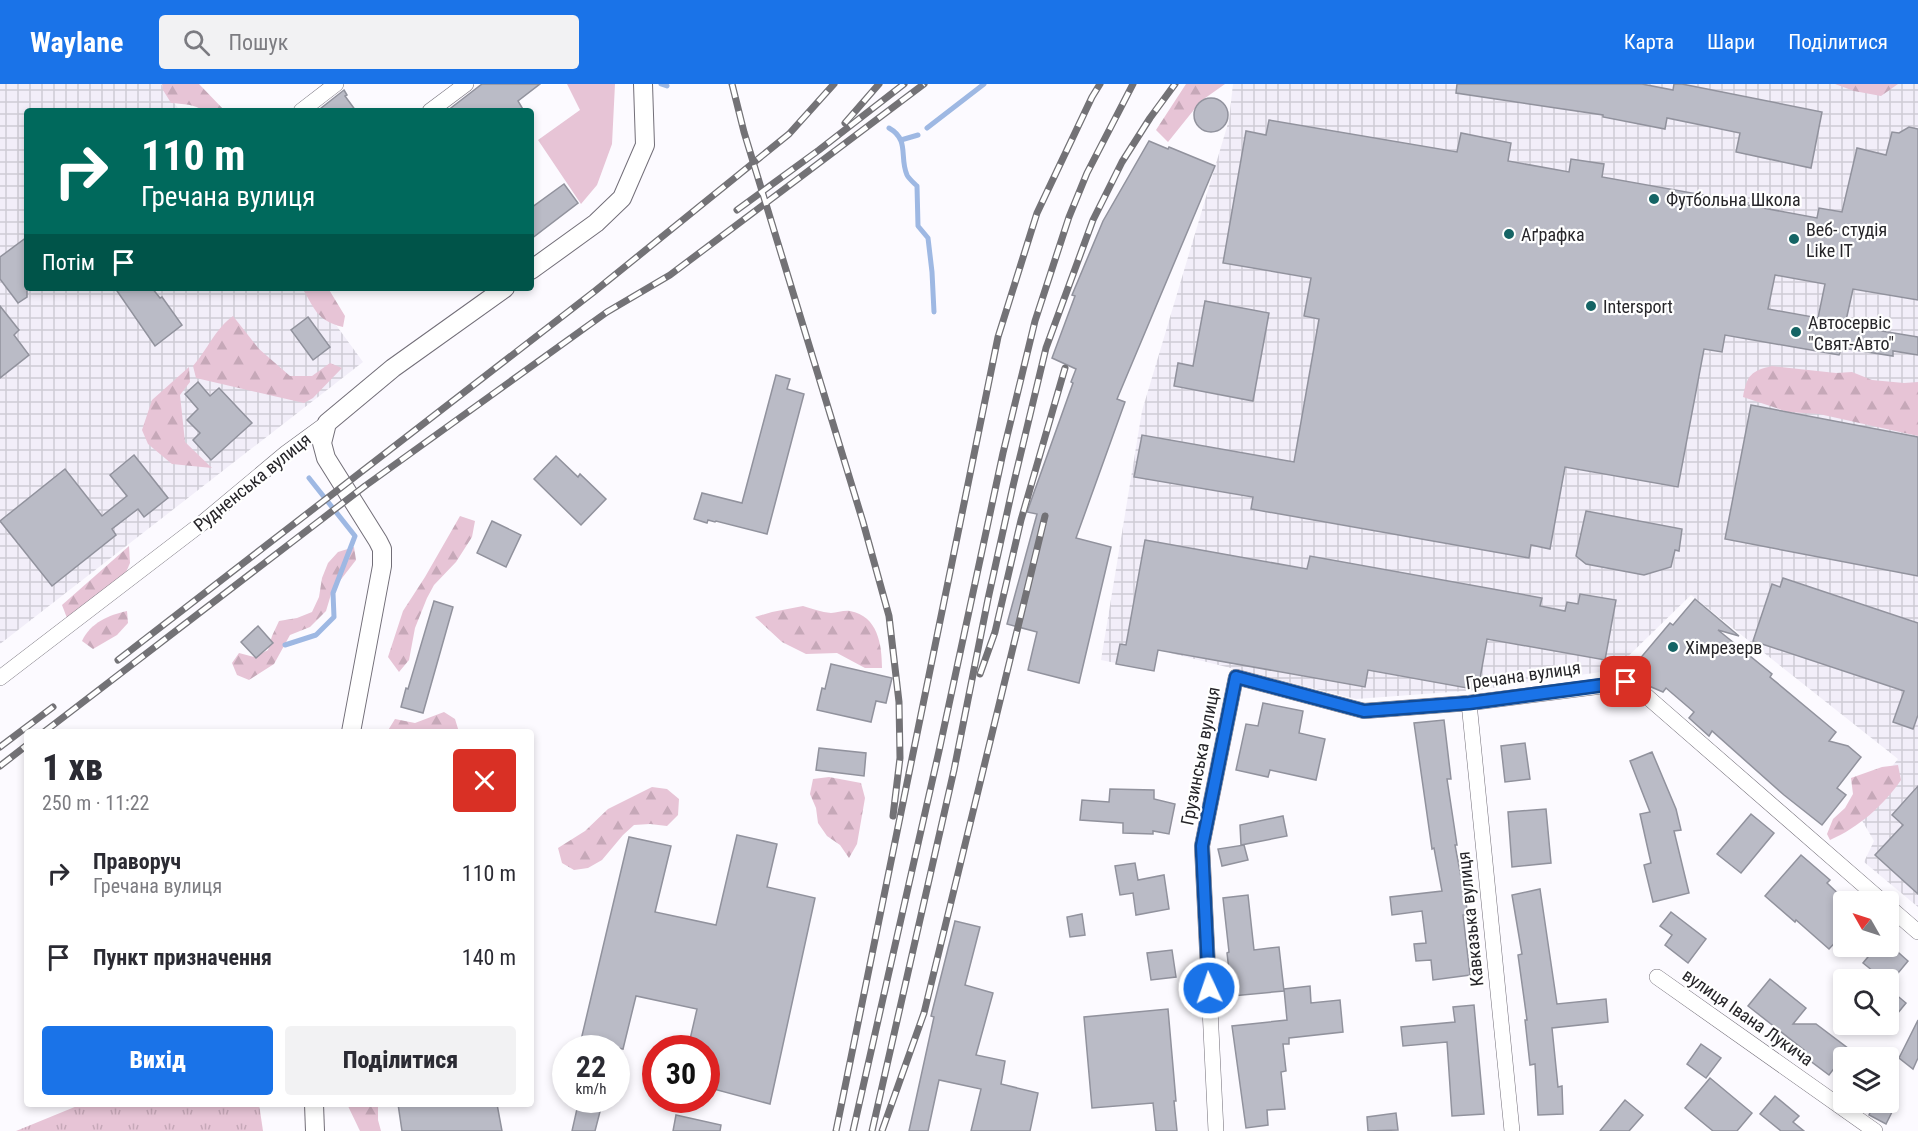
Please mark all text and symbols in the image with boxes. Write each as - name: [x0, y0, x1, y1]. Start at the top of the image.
- search box: [159, 15, 579, 69]
- text: Waylane: [30, 26, 123, 59]
- icon: search: [180, 26, 213, 59]
- text: Пошук: [228, 30, 288, 55]
- text: Карта: [1624, 30, 1674, 54]
- text: Шари: [1707, 30, 1755, 54]
- text: Поділитися: [1788, 30, 1888, 54]
- text: 110 m: [141, 131, 246, 180]
- icon: right: [42, 132, 120, 210]
- text: Гречана вулиця: [141, 181, 315, 213]
- place label: Футбольна Школа: [1666, 189, 1801, 210]
- marker: Футбольна Школа: [1647, 192, 1661, 206]
- place label: Веб- студія Like IT: [1806, 219, 1887, 261]
- place label: Аґрафка: [1521, 224, 1585, 245]
- marker: Аґрафка: [1502, 227, 1516, 241]
- marker: Веб- студія Like IT: [1787, 232, 1801, 246]
- icon: arrive: [107, 246, 140, 279]
- text: Потім: [42, 250, 95, 275]
- place label: Intersport: [1603, 296, 1673, 317]
- marker: Intersport: [1584, 299, 1598, 313]
- place label: Автосервіс "Свят-Авто": [1808, 312, 1894, 354]
- marker: Автосервіс "Свят-Авто": [1789, 325, 1803, 339]
- street label: Рудненська вулиця: [189, 428, 315, 536]
- place label: Хімрезерв: [1685, 637, 1762, 658]
- marker: Хімрезерв: [1666, 640, 1680, 654]
- pin: [1600, 656, 1651, 707]
- street label: Гречана вулиця: [1464, 657, 1582, 693]
- icon: arrive: [1609, 665, 1642, 698]
- street label: Грузинська вулиця: [1176, 685, 1224, 827]
- text: 1 хв: [42, 747, 103, 789]
- button: close: [453, 749, 516, 812]
- text: 250 m · 11:22: [42, 791, 149, 815]
- text: Праворуч: [93, 849, 181, 874]
- street label: Кавказька вулиця: [1452, 850, 1488, 988]
- icon: right: [42, 857, 75, 890]
- text: 110 m: [462, 861, 516, 886]
- text: Гречана вулиця: [93, 874, 222, 898]
- north arrow: [1833, 891, 1899, 957]
- map controls: [1833, 891, 1899, 1113]
- icon: arrive: [42, 941, 75, 974]
- text: Пункт призначення: [93, 945, 272, 970]
- text: 140 m: [462, 945, 516, 970]
- position arrow: [1177, 956, 1241, 1020]
- street label: вулиця Івана Лукича: [1679, 964, 1817, 1070]
- button: search: [1833, 969, 1899, 1035]
- button: Вихід: [42, 1026, 273, 1095]
- button: Поділитися: [285, 1026, 516, 1095]
- speed limit sign: 30: [642, 1035, 720, 1113]
- button: layers: [1833, 1047, 1899, 1113]
- text: 22: [576, 1049, 606, 1084]
- text: km/h: [576, 1080, 606, 1098]

